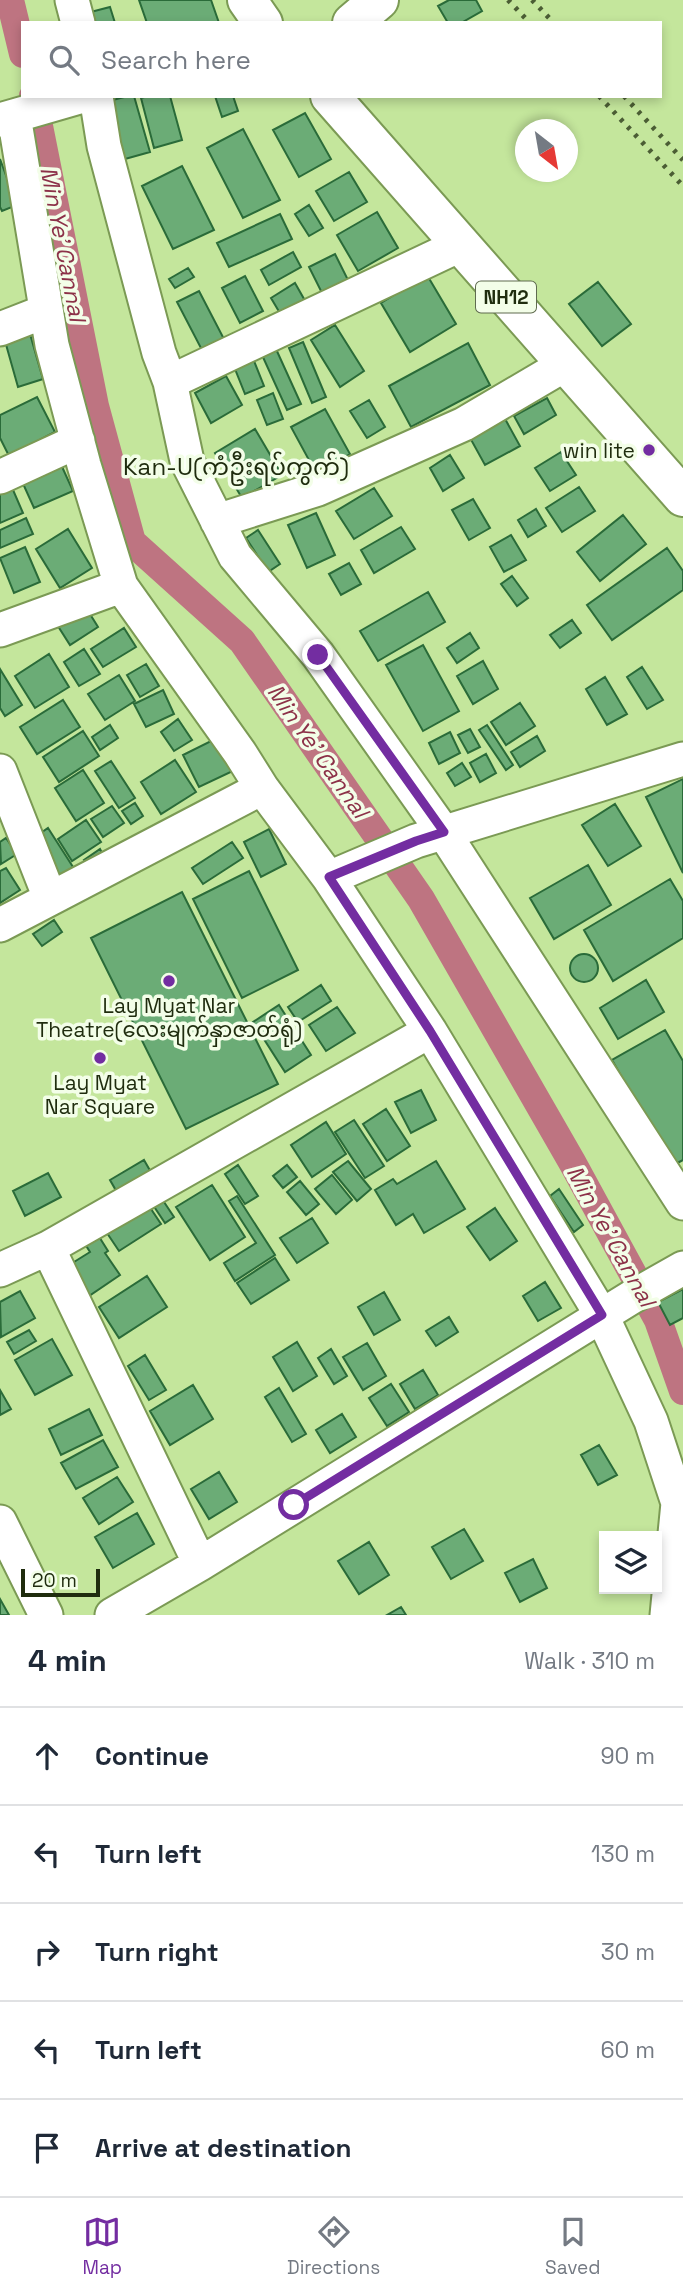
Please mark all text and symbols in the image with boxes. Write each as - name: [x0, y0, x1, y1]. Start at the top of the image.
- search box: [21, 21, 662, 98]
- icon: search: [45, 41, 83, 79]
- text: Search here: [101, 43, 251, 77]
- north arrow: [515, 119, 578, 182]
- water label: Min Ye' Cannal: [33, 164, 93, 326]
- road number: NH12: [476, 282, 536, 312]
- place label: win lite: [563, 437, 635, 464]
- marker: win lite: [641, 442, 657, 458]
- district label: Kan-U(ကံဦးရပ်ကွက်): [123, 451, 349, 486]
- route end: [302, 639, 333, 670]
- water label: Min Ye' Cannal: [261, 678, 377, 826]
- marker: Lay Myat Nar Theatre(လေးမျက်နှာဇာတ်ရုံ): [161, 973, 177, 989]
- place label: Lay Myat Nar Theatre(လေးမျက်နှာဇာတ်ရုံ): [36, 992, 302, 1048]
- marker: Lay Myat Nar Square: [92, 1050, 108, 1066]
- place label: Lay Myat Nar Square: [45, 1069, 155, 1120]
- water label: Min Ye' Cannal: [560, 1160, 663, 1314]
- route start: [278, 1489, 309, 1520]
- map controls: [599, 1531, 662, 1594]
- button: layers: [599, 1531, 662, 1594]
- scale bar: [21, 1566, 100, 1598]
- text: 20 m: [32, 1568, 77, 1593]
- text: 4 min: [28, 1641, 107, 1680]
- text: Walk · 310 m: [524, 1646, 655, 1676]
- icon: ahead: [28, 1737, 66, 1775]
- text: Continue: [95, 1739, 209, 1773]
- text: 90 m: [600, 1741, 655, 1771]
- icon: left: [28, 1835, 66, 1873]
- text: Turn left: [95, 1837, 202, 1871]
- text: 130 m: [591, 1839, 655, 1869]
- icon: right: [28, 1933, 66, 1971]
- text: Turn right: [95, 1935, 219, 1969]
- text: 30 m: [601, 1937, 655, 1967]
- icon: left: [28, 2031, 66, 2069]
- text: Turn left: [95, 2033, 202, 2067]
- text: 60 m: [600, 2035, 655, 2065]
- icon: arrive: [28, 2129, 66, 2167]
- text: Arrive at destination: [95, 2131, 352, 2165]
- tab: Map: [82, 2213, 122, 2280]
- tab: Directions: [287, 2213, 380, 2280]
- tab: Saved: [545, 2213, 601, 2280]

